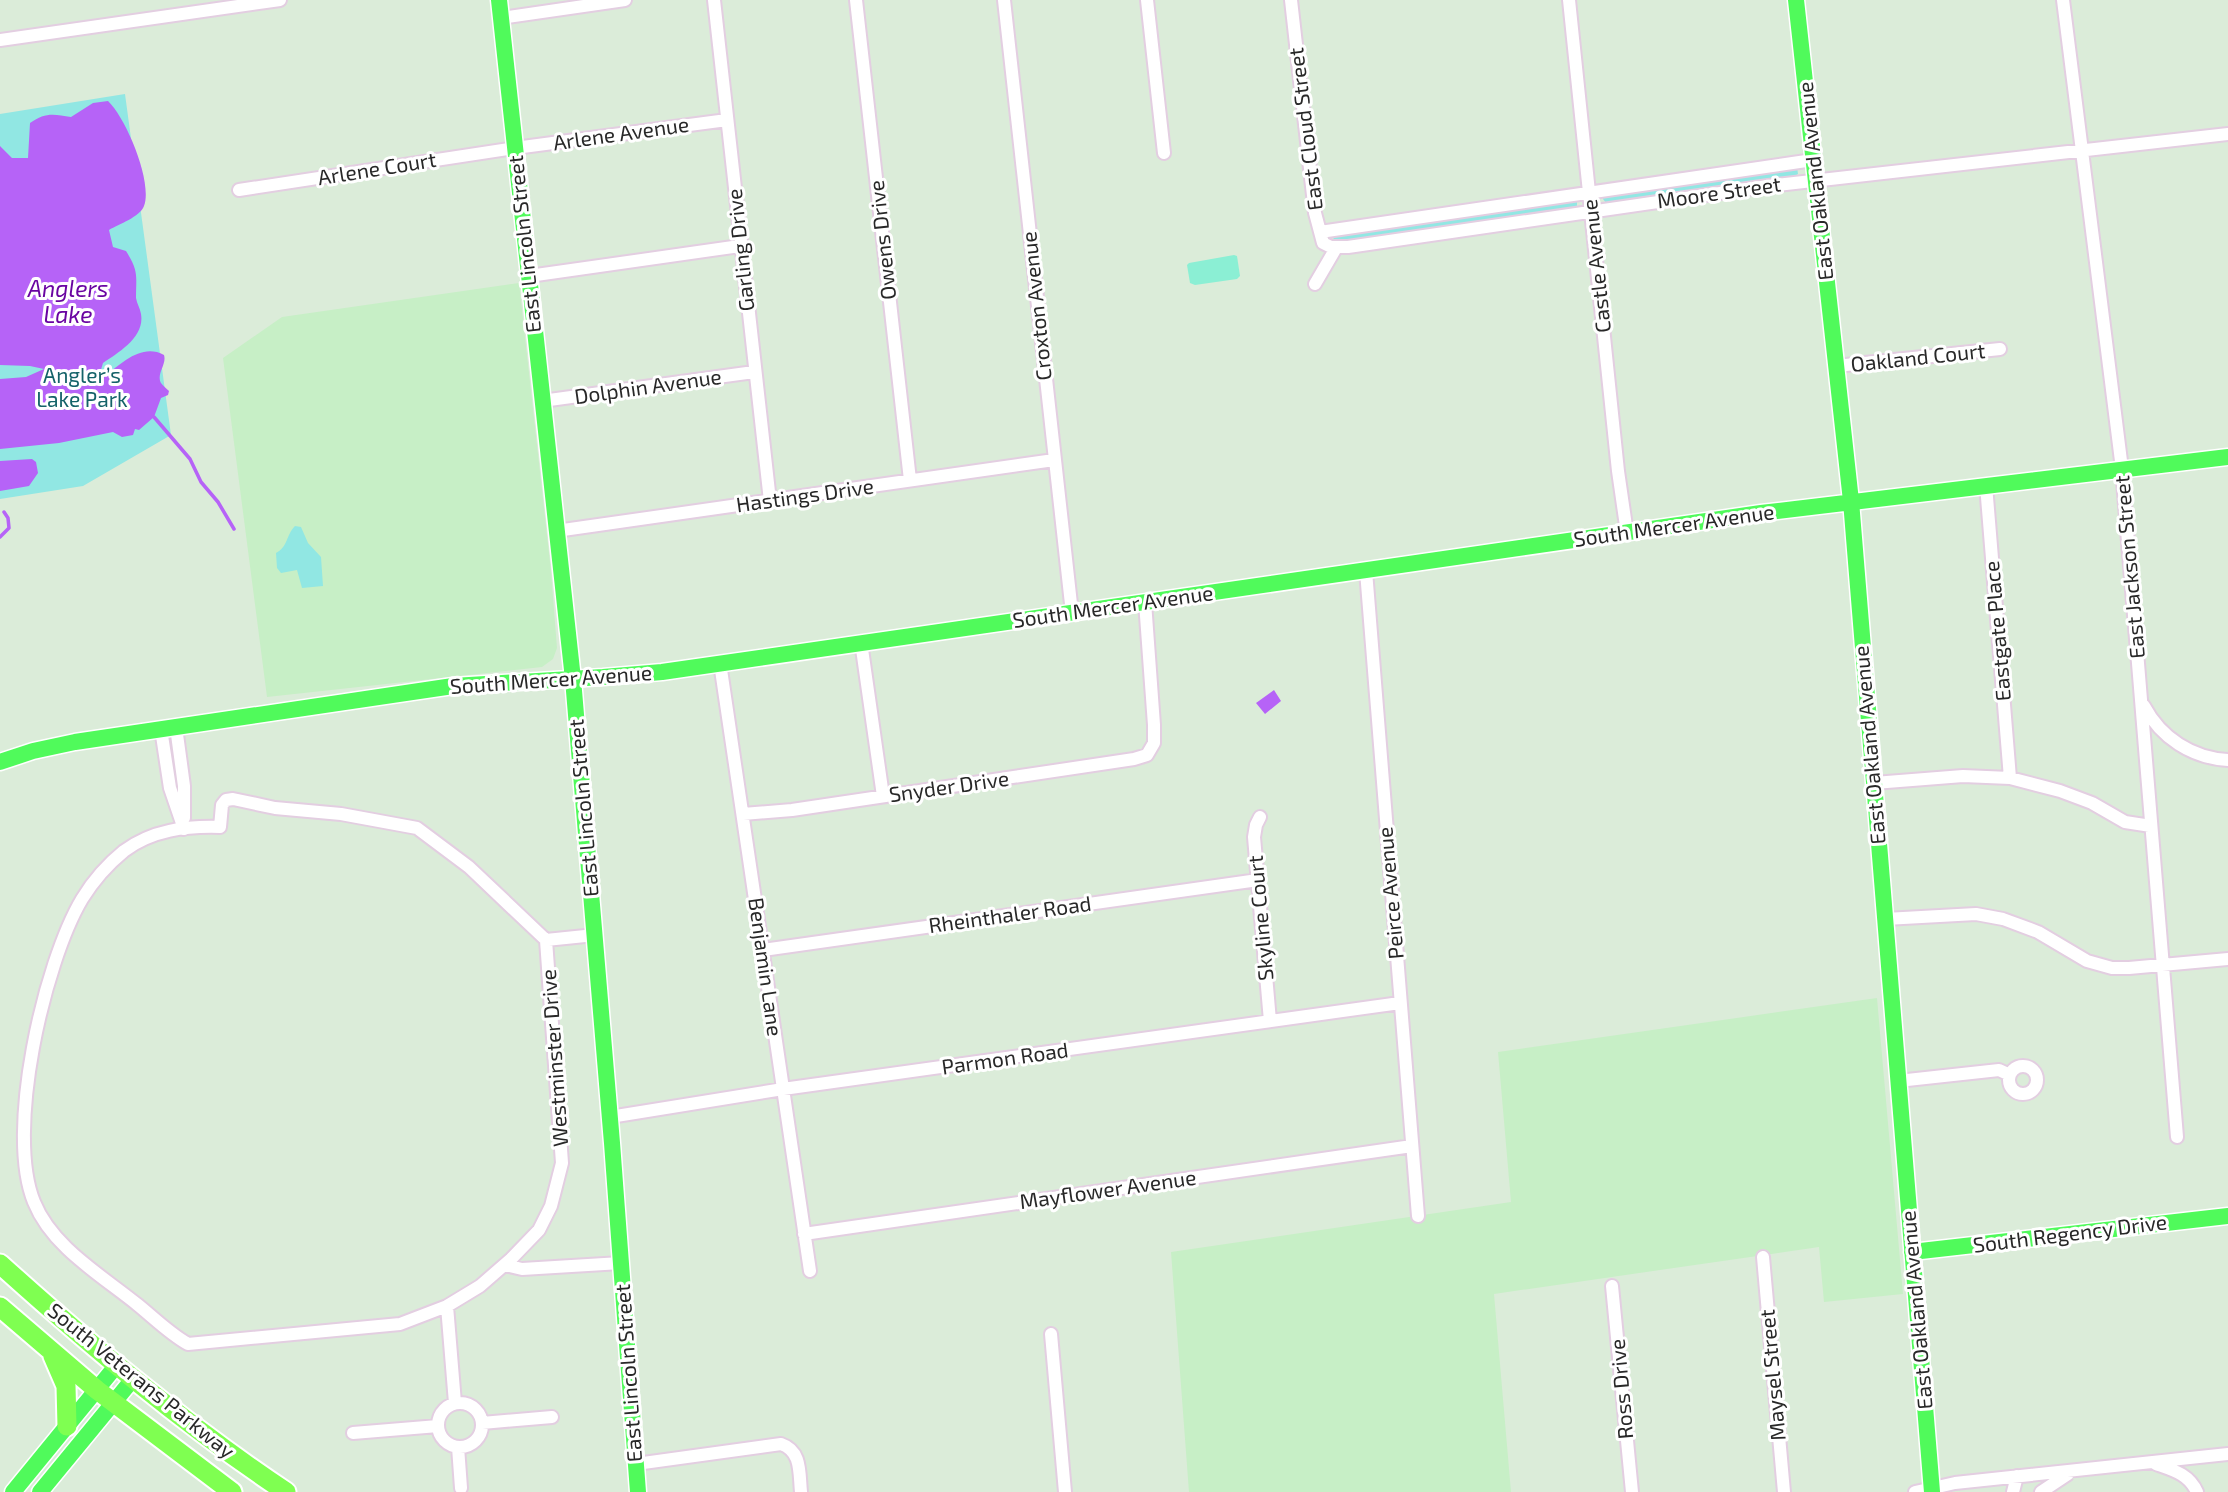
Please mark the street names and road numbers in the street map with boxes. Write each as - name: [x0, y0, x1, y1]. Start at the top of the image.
- street label: East Cloud Street: [1282, 46, 1327, 212]
- street label: East Oakland Avenue: [1792, 81, 1837, 282]
- street label: Arlene Avenue: [551, 111, 690, 154]
- street label: Arlene Court: [316, 146, 438, 189]
- street label: East Lincoln Street: [502, 154, 545, 334]
- street label: Moore Street: [1655, 170, 1782, 213]
- street label: Owens Drive: [863, 179, 900, 301]
- street label: Garling Drive: [721, 188, 758, 313]
- street label: Castle Avenue: [1576, 198, 1615, 334]
- street label: Croxton Avenue: [1015, 230, 1056, 382]
- street label: Oakland Court: [1849, 337, 1986, 376]
- street label: Dolphin Avenue: [573, 363, 723, 408]
- street label: Hastings Drive: [734, 472, 875, 517]
- street label: East Jackson Street: [2108, 475, 2149, 660]
- street label: South Mercer Avenue: [1572, 498, 1776, 551]
- street label: Eastgate Place: [1978, 560, 2015, 702]
- street label: South Mercer Avenue: [1011, 579, 1215, 632]
- street label: East Oakland Avenue: [1847, 645, 1890, 846]
- street label: South Mercer Avenue: [449, 659, 653, 698]
- street label: East Lincoln Street: [562, 718, 603, 898]
- street label: Snyder Drive: [887, 765, 1010, 806]
- street label: Peirce Avenue: [1371, 826, 1408, 960]
- street label: Skyline Court: [1242, 855, 1277, 982]
- street label: Rheinthaler Road: [927, 890, 1093, 937]
- street label: Benjamin Lane: [743, 896, 789, 1038]
- street label: Westminster Drive: [535, 969, 572, 1148]
- street label: Parmon Road: [940, 1036, 1070, 1079]
- street label: Mayflower Avenue: [1018, 1164, 1198, 1213]
- street label: South Regency Drive: [1971, 1208, 2168, 1257]
- street label: East Oakland Avenue: [1894, 1210, 1937, 1411]
- street label: East Lincoln Street: [609, 1283, 646, 1463]
- street label: South Veterans Parkway: [44, 1297, 240, 1463]
- street label: Maysel Street: [1753, 1308, 1790, 1442]
- street label: Ross Drive: [1604, 1338, 1637, 1440]

